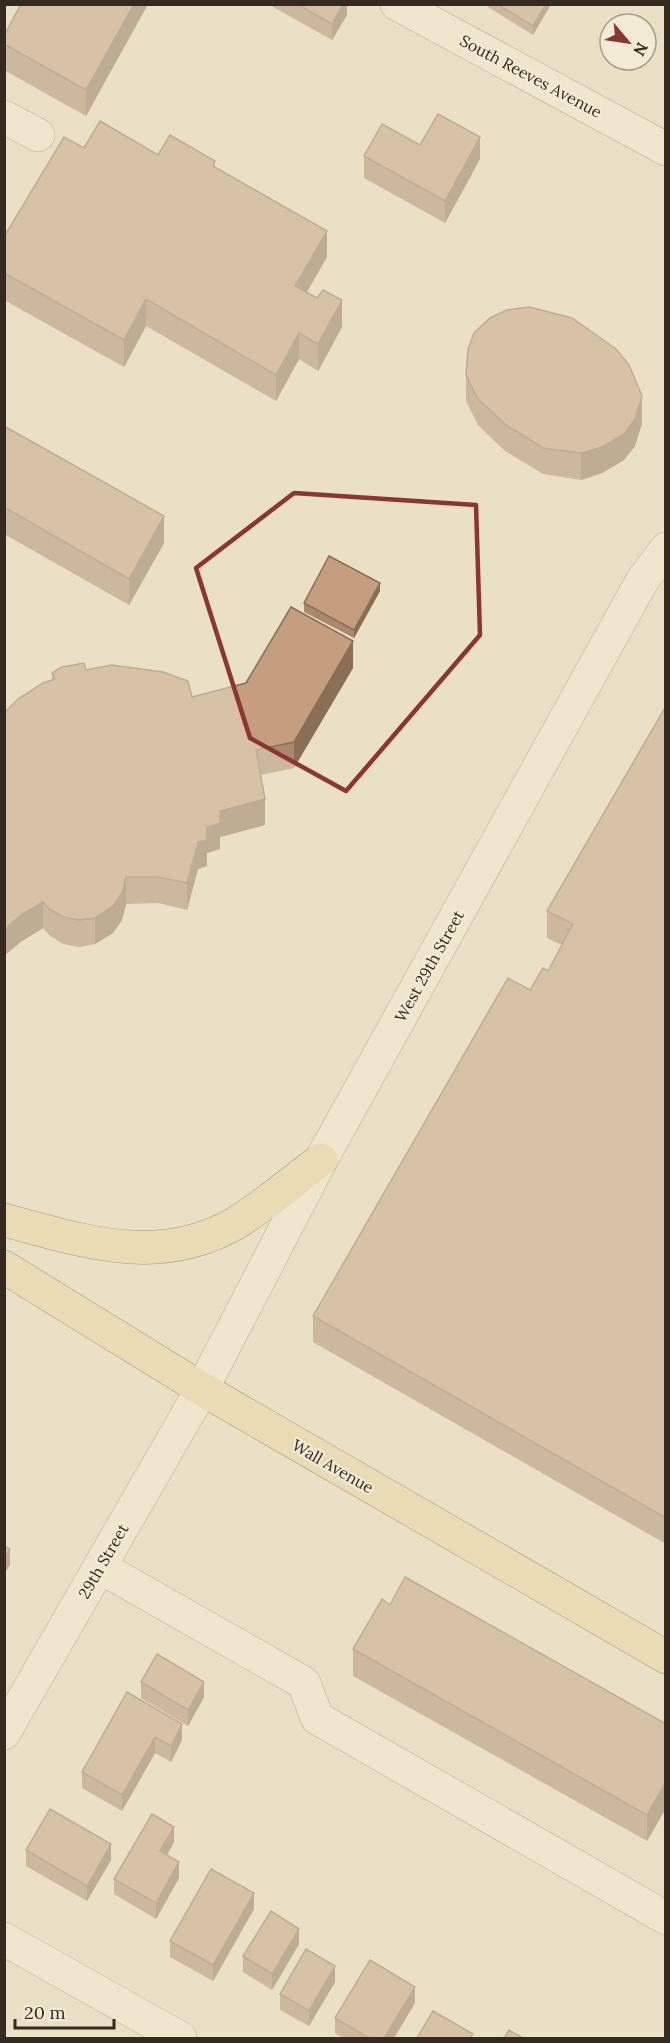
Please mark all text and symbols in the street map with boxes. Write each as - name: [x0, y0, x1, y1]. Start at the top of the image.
- north arrow: [598, 12, 658, 72]
- street label: South Reeves Avenue: [457, 30, 606, 122]
- text: N: [629, 39, 653, 60]
- street label: West 29th Street: [390, 906, 468, 1025]
- street label: Wall Avenue: [289, 1435, 378, 1498]
- street label: 29th Street: [74, 1519, 133, 1602]
- scale bar: [15, 1992, 114, 2030]
- text: 20 m: [24, 2001, 66, 2024]

